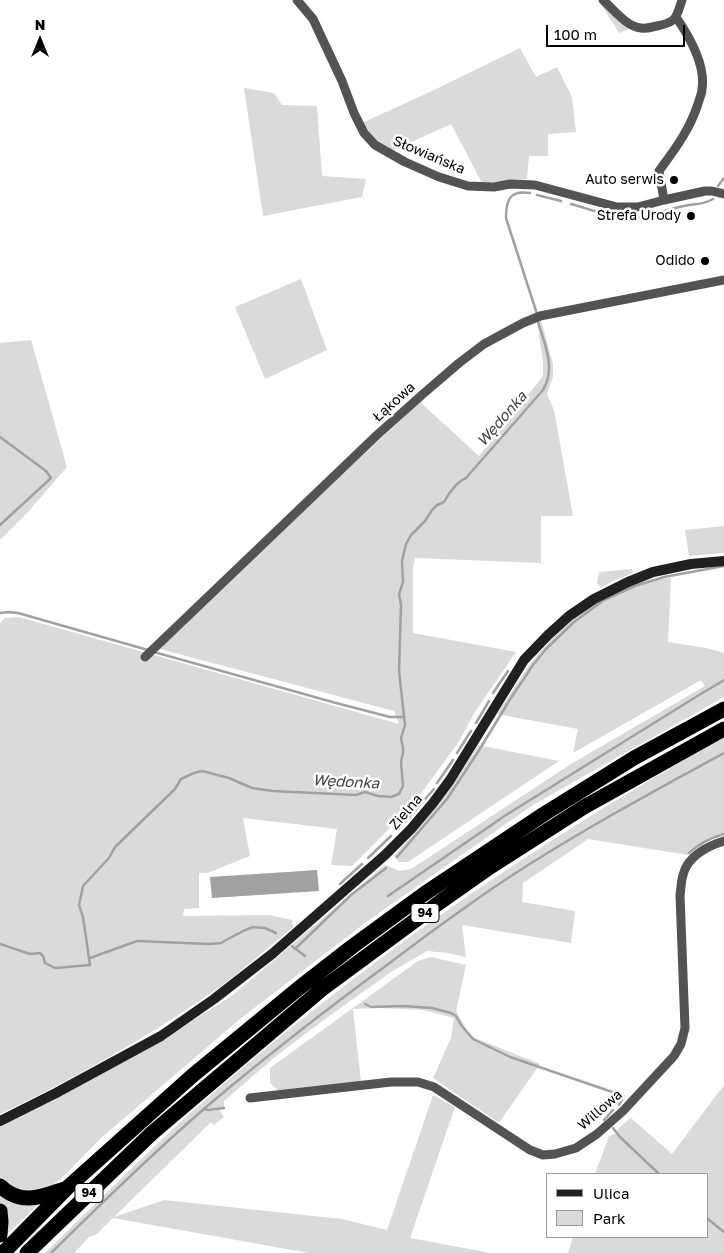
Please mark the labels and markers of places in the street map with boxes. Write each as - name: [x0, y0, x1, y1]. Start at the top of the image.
- place label: Auto serwis: [585, 172, 664, 188]
- marker: Auto serwis: [668, 174, 680, 186]
- place label: Strefa Urody: [597, 208, 681, 224]
- marker: Strefa Urody: [685, 210, 697, 222]
- place label: Odido: [655, 253, 695, 269]
- marker: Odido: [699, 255, 711, 267]

